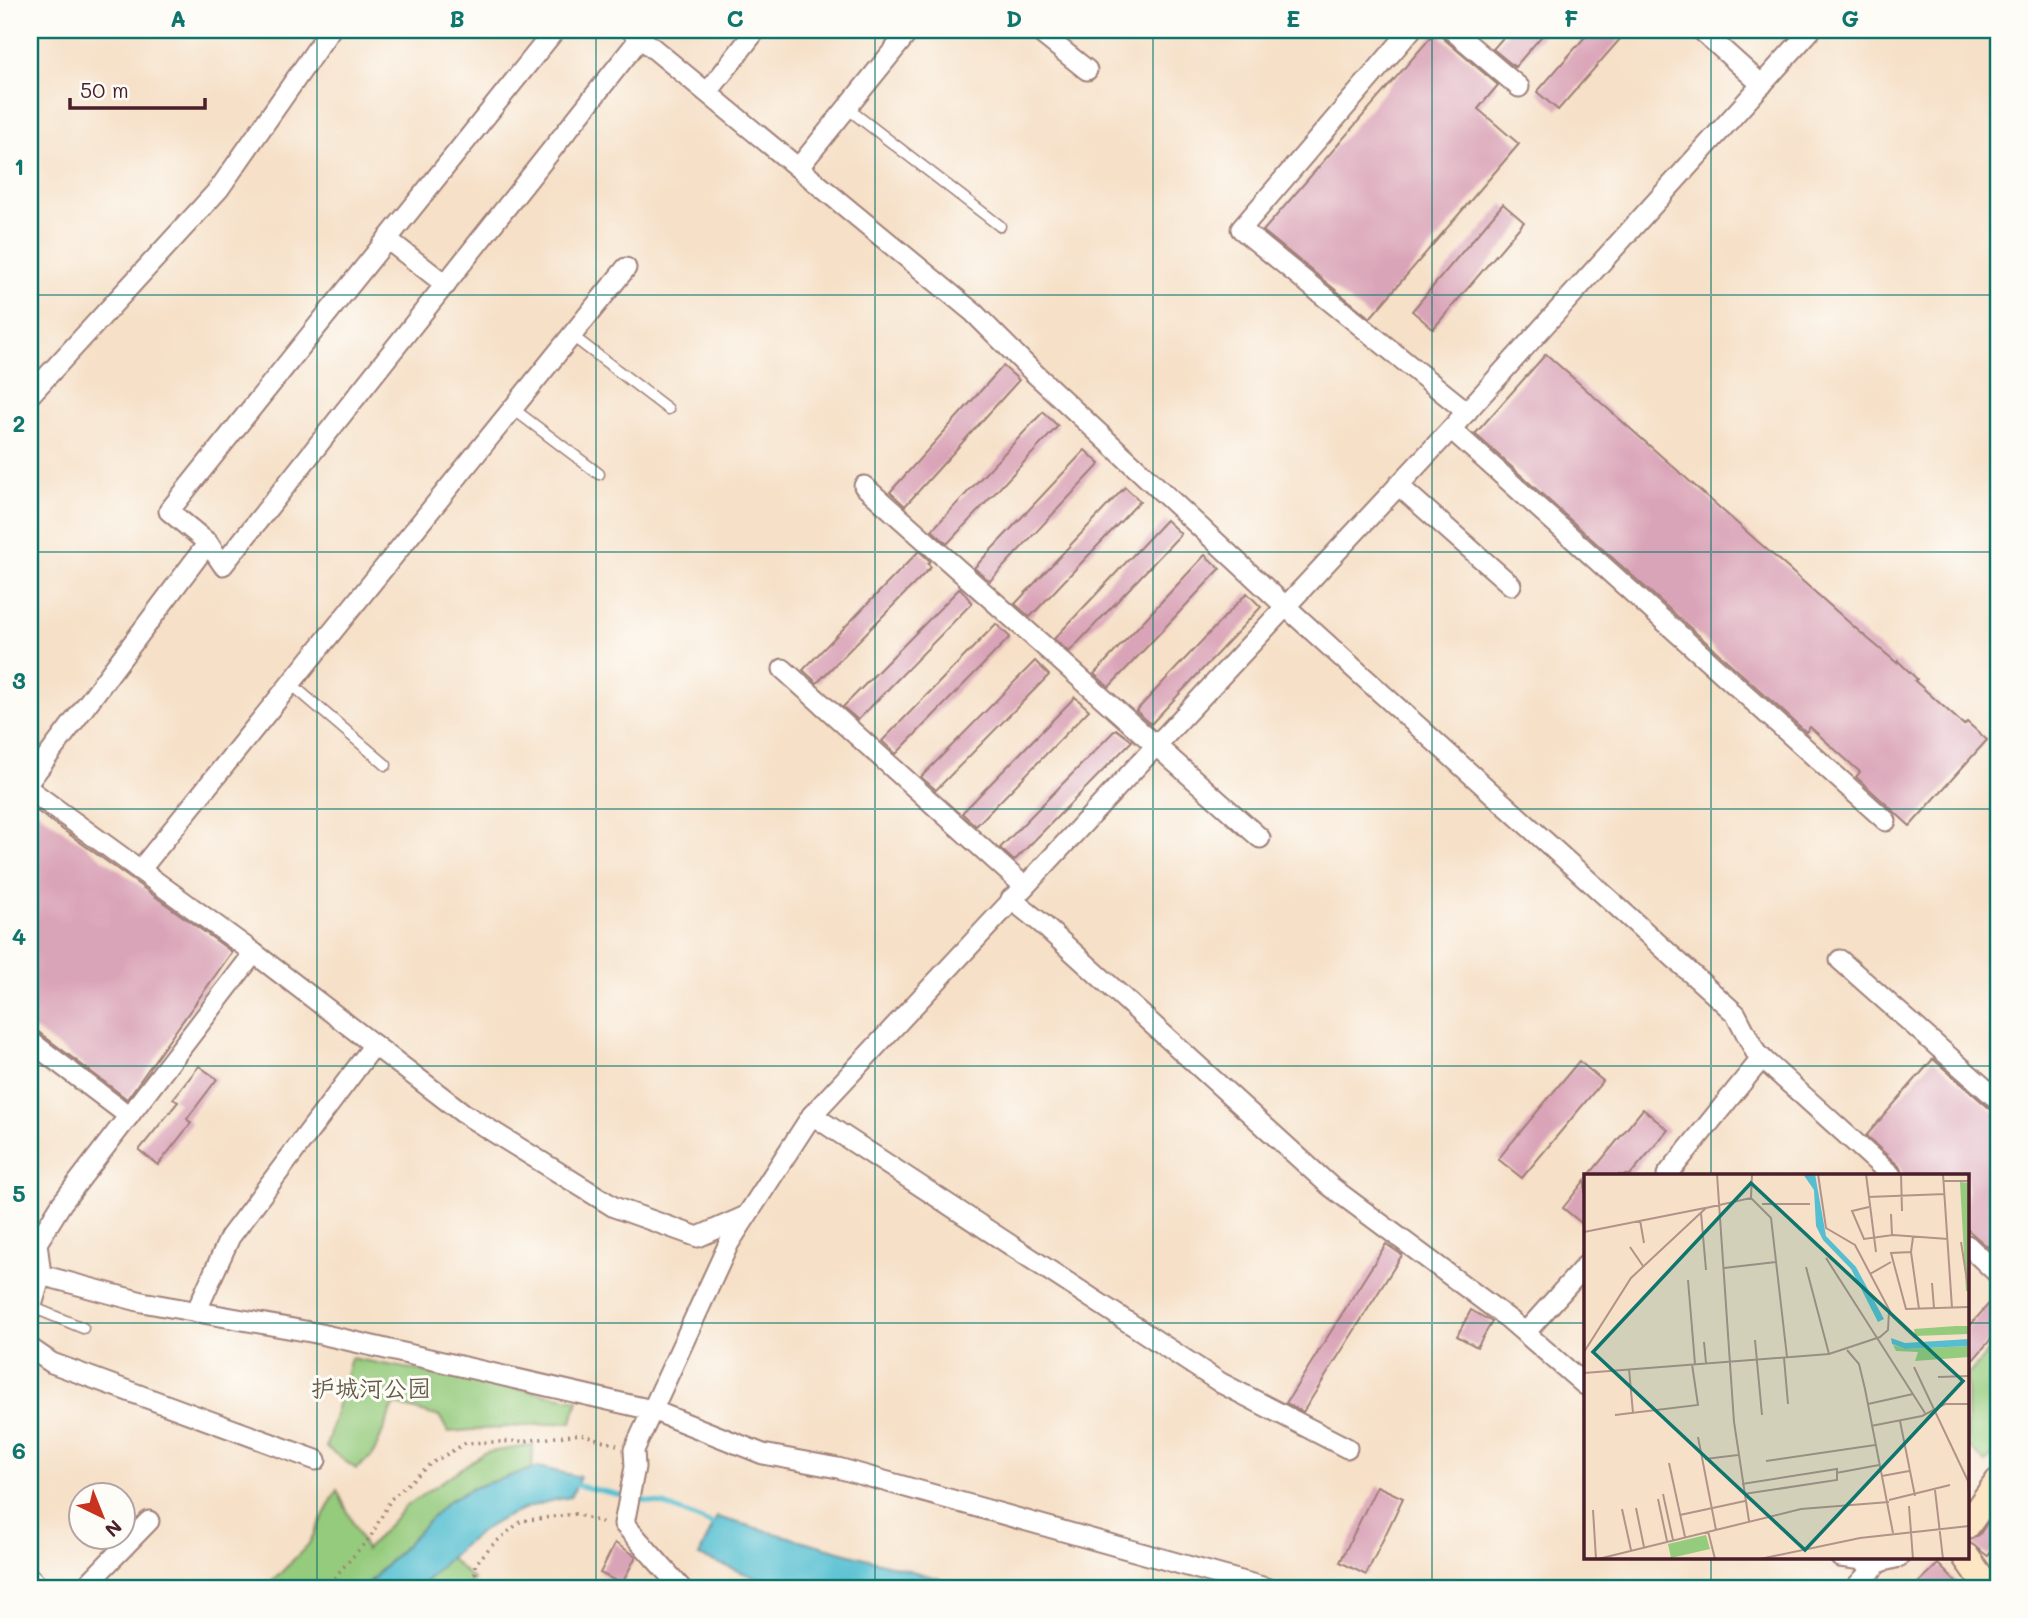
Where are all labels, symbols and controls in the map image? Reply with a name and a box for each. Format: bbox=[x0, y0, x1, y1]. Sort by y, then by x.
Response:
text: A bbox=[170, 3, 186, 33]
text: B bbox=[449, 3, 465, 33]
text: C bbox=[726, 3, 744, 33]
text: D bbox=[1006, 3, 1022, 33]
text: E bbox=[1286, 3, 1300, 33]
text: F bbox=[1564, 3, 1578, 33]
text: G bbox=[1841, 3, 1859, 33]
scale bar bbox=[70, 66, 205, 110]
text: 50 m bbox=[80, 76, 129, 103]
text: 1 bbox=[14, 151, 24, 181]
text: 2 bbox=[13, 408, 25, 438]
text: 3 bbox=[12, 665, 26, 695]
text: 4 bbox=[12, 921, 26, 951]
inset map bbox=[1584, 1174, 1968, 1558]
text: 5 bbox=[12, 1178, 26, 1208]
park label: 护城河公园 bbox=[311, 1372, 431, 1403]
text: 6 bbox=[12, 1435, 26, 1465]
north arrow bbox=[66, 1482, 136, 1552]
text: N bbox=[100, 1515, 128, 1543]

